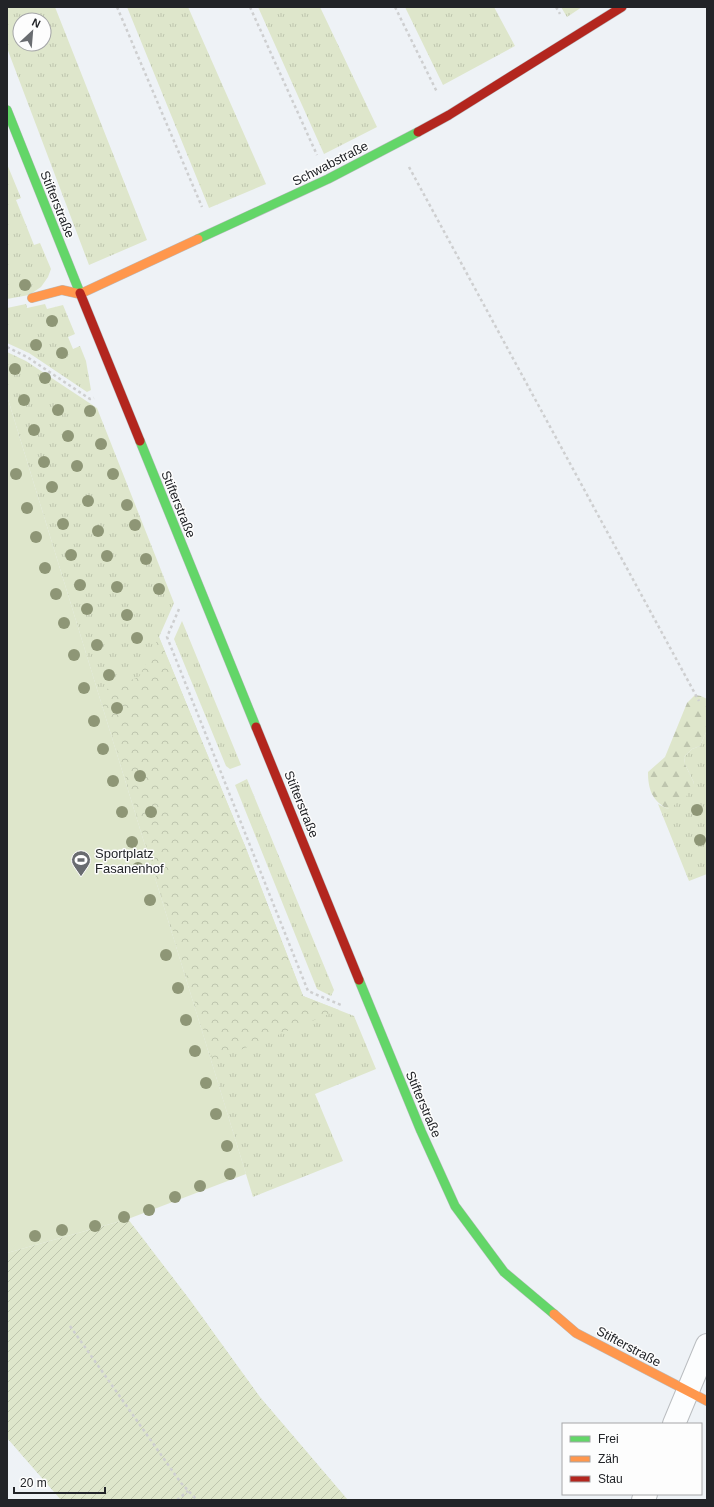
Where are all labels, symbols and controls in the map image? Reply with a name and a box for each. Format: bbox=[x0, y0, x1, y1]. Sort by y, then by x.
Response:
north arrow bbox=[12, 12, 52, 52]
text: N bbox=[30, 16, 43, 30]
street label: Schwabstraße bbox=[290, 138, 371, 189]
street label: Stifterstraße bbox=[37, 169, 78, 240]
street label: Stifterstraße bbox=[158, 469, 199, 540]
street label: Stifterstraße bbox=[281, 769, 322, 840]
place label: Sportplatz Fasanenhof bbox=[95, 846, 164, 876]
sports icon: Sportplatz Fasanenhof bbox=[70, 849, 92, 877]
street label: Stifterstraße bbox=[403, 1069, 444, 1140]
street label: Stifterstraße bbox=[594, 1323, 664, 1370]
legend bbox=[562, 1423, 702, 1495]
text: Frei bbox=[598, 1432, 619, 1446]
text: Zäh bbox=[598, 1452, 619, 1466]
scale bar bbox=[14, 1469, 105, 1495]
text: Stau bbox=[598, 1472, 623, 1486]
text: 20 m bbox=[20, 1476, 47, 1490]

